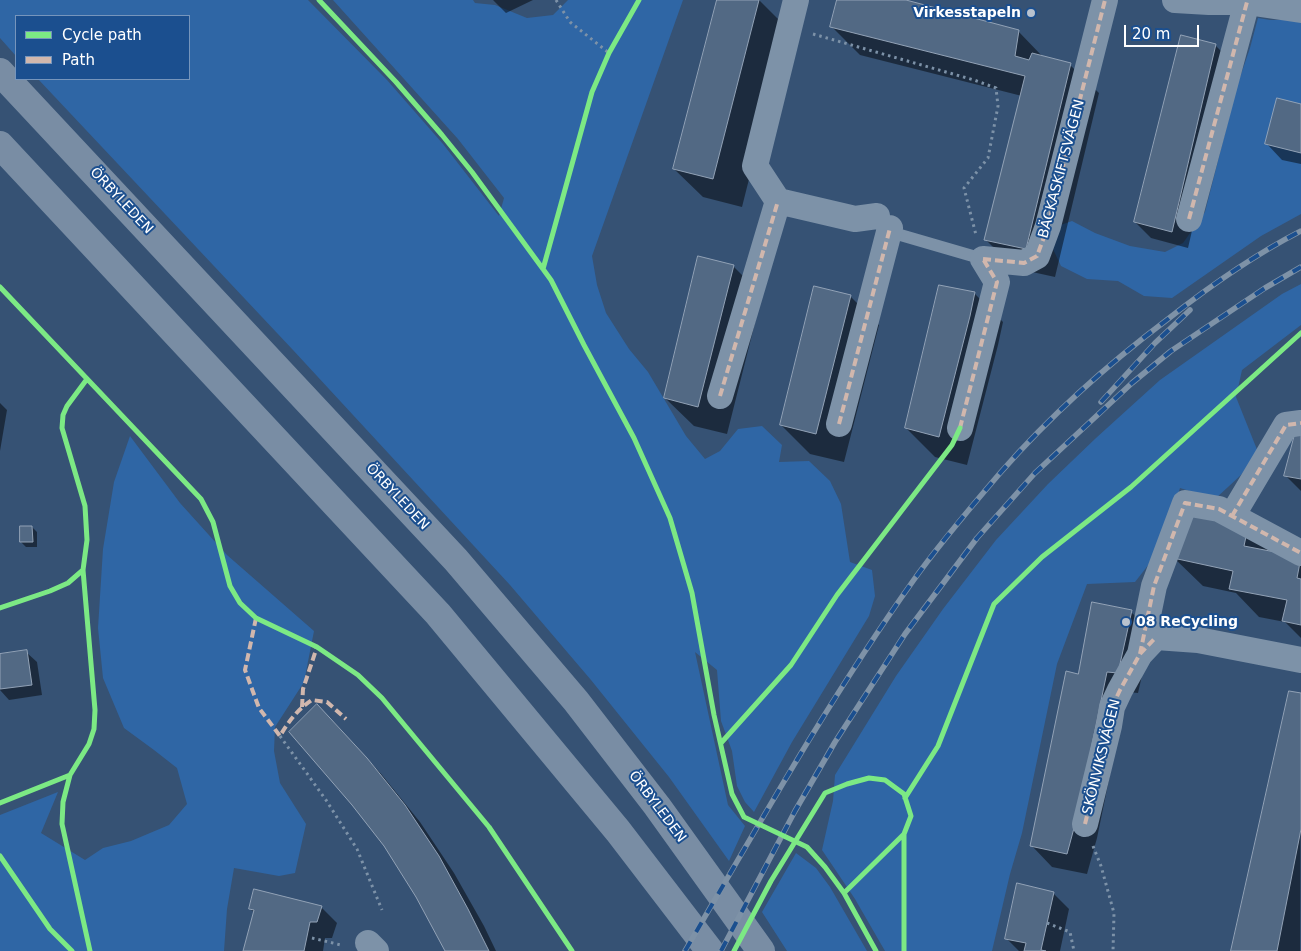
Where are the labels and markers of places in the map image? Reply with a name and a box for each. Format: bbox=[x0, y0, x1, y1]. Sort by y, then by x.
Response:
place label: Virkesstapeln bbox=[913, 5, 1021, 21]
marker: Virkesstapeln bbox=[1025, 7, 1037, 19]
place label: 08 ReCycling bbox=[1136, 614, 1238, 630]
marker: 08 ReCycling bbox=[1120, 616, 1132, 628]

